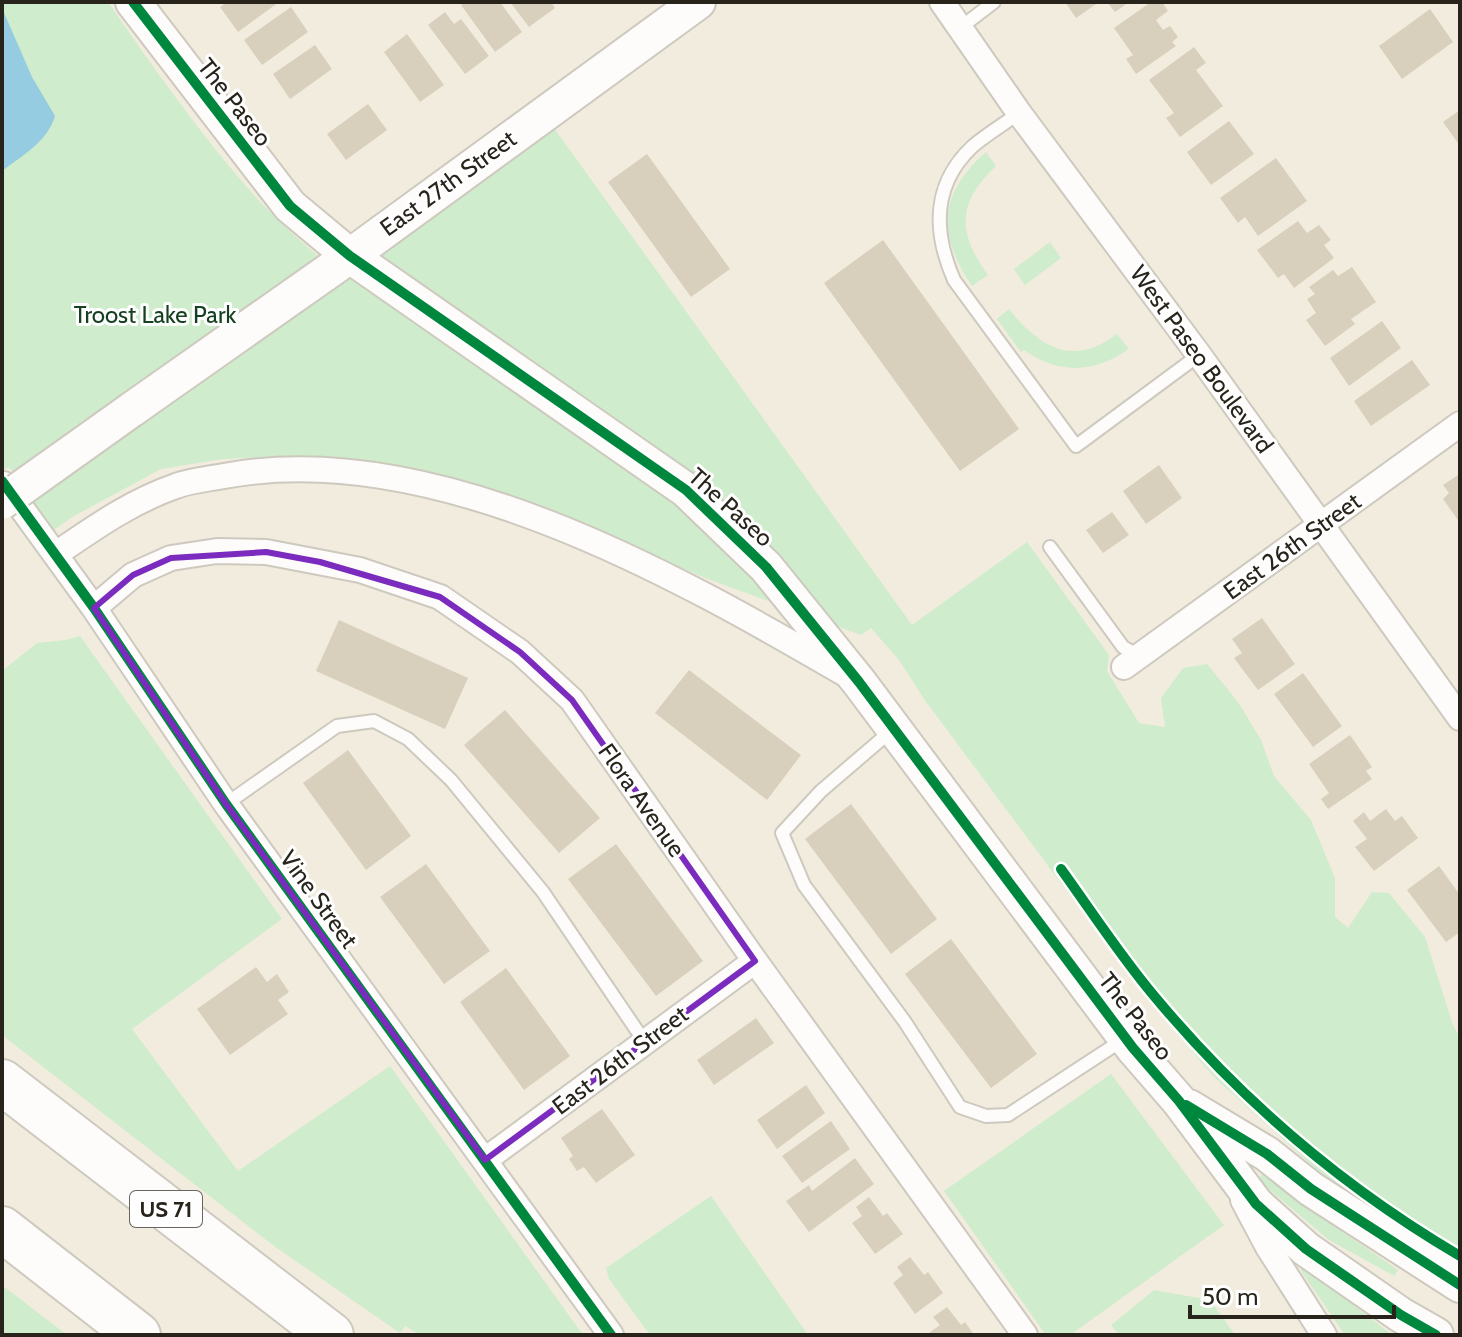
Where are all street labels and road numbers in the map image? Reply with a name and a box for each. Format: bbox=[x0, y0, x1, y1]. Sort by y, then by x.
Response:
street label: The Paseo bbox=[192, 52, 278, 152]
street label: East 27th Street bbox=[374, 124, 522, 242]
street label: West Paseo Boulevard bbox=[1124, 260, 1280, 458]
street label: The Paseo bbox=[683, 462, 779, 552]
street label: East 26th Street bbox=[1218, 486, 1366, 606]
street label: Flora Avenue bbox=[592, 738, 692, 862]
street label: Vine Street bbox=[274, 845, 364, 953]
street label: The Paseo bbox=[1093, 966, 1179, 1066]
street label: East 26th Street bbox=[546, 999, 694, 1121]
road number: US 71 bbox=[130, 1191, 202, 1227]

